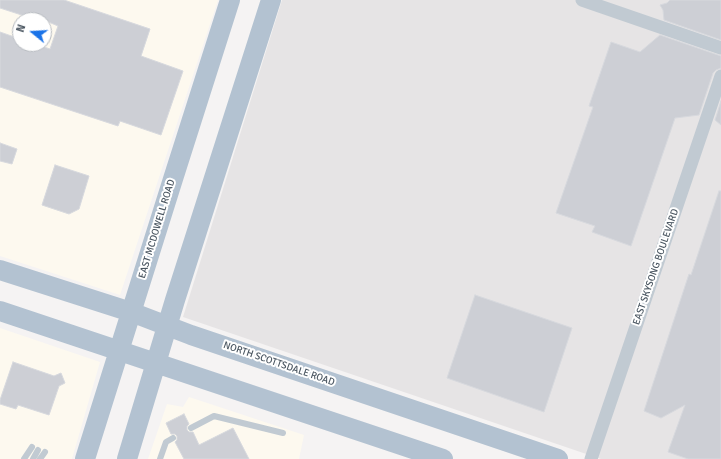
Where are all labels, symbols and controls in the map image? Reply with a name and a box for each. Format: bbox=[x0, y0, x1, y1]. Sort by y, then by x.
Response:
north arrow bbox=[12, 12, 52, 52]
text: N bbox=[14, 23, 28, 34]
street label: EAST MCDOWELL ROAD bbox=[136, 178, 178, 280]
street label: EAST SKYSONG BOULEVARD bbox=[630, 207, 682, 327]
street label: NORTH SCOTTSDALE ROAD bbox=[222, 339, 336, 389]

